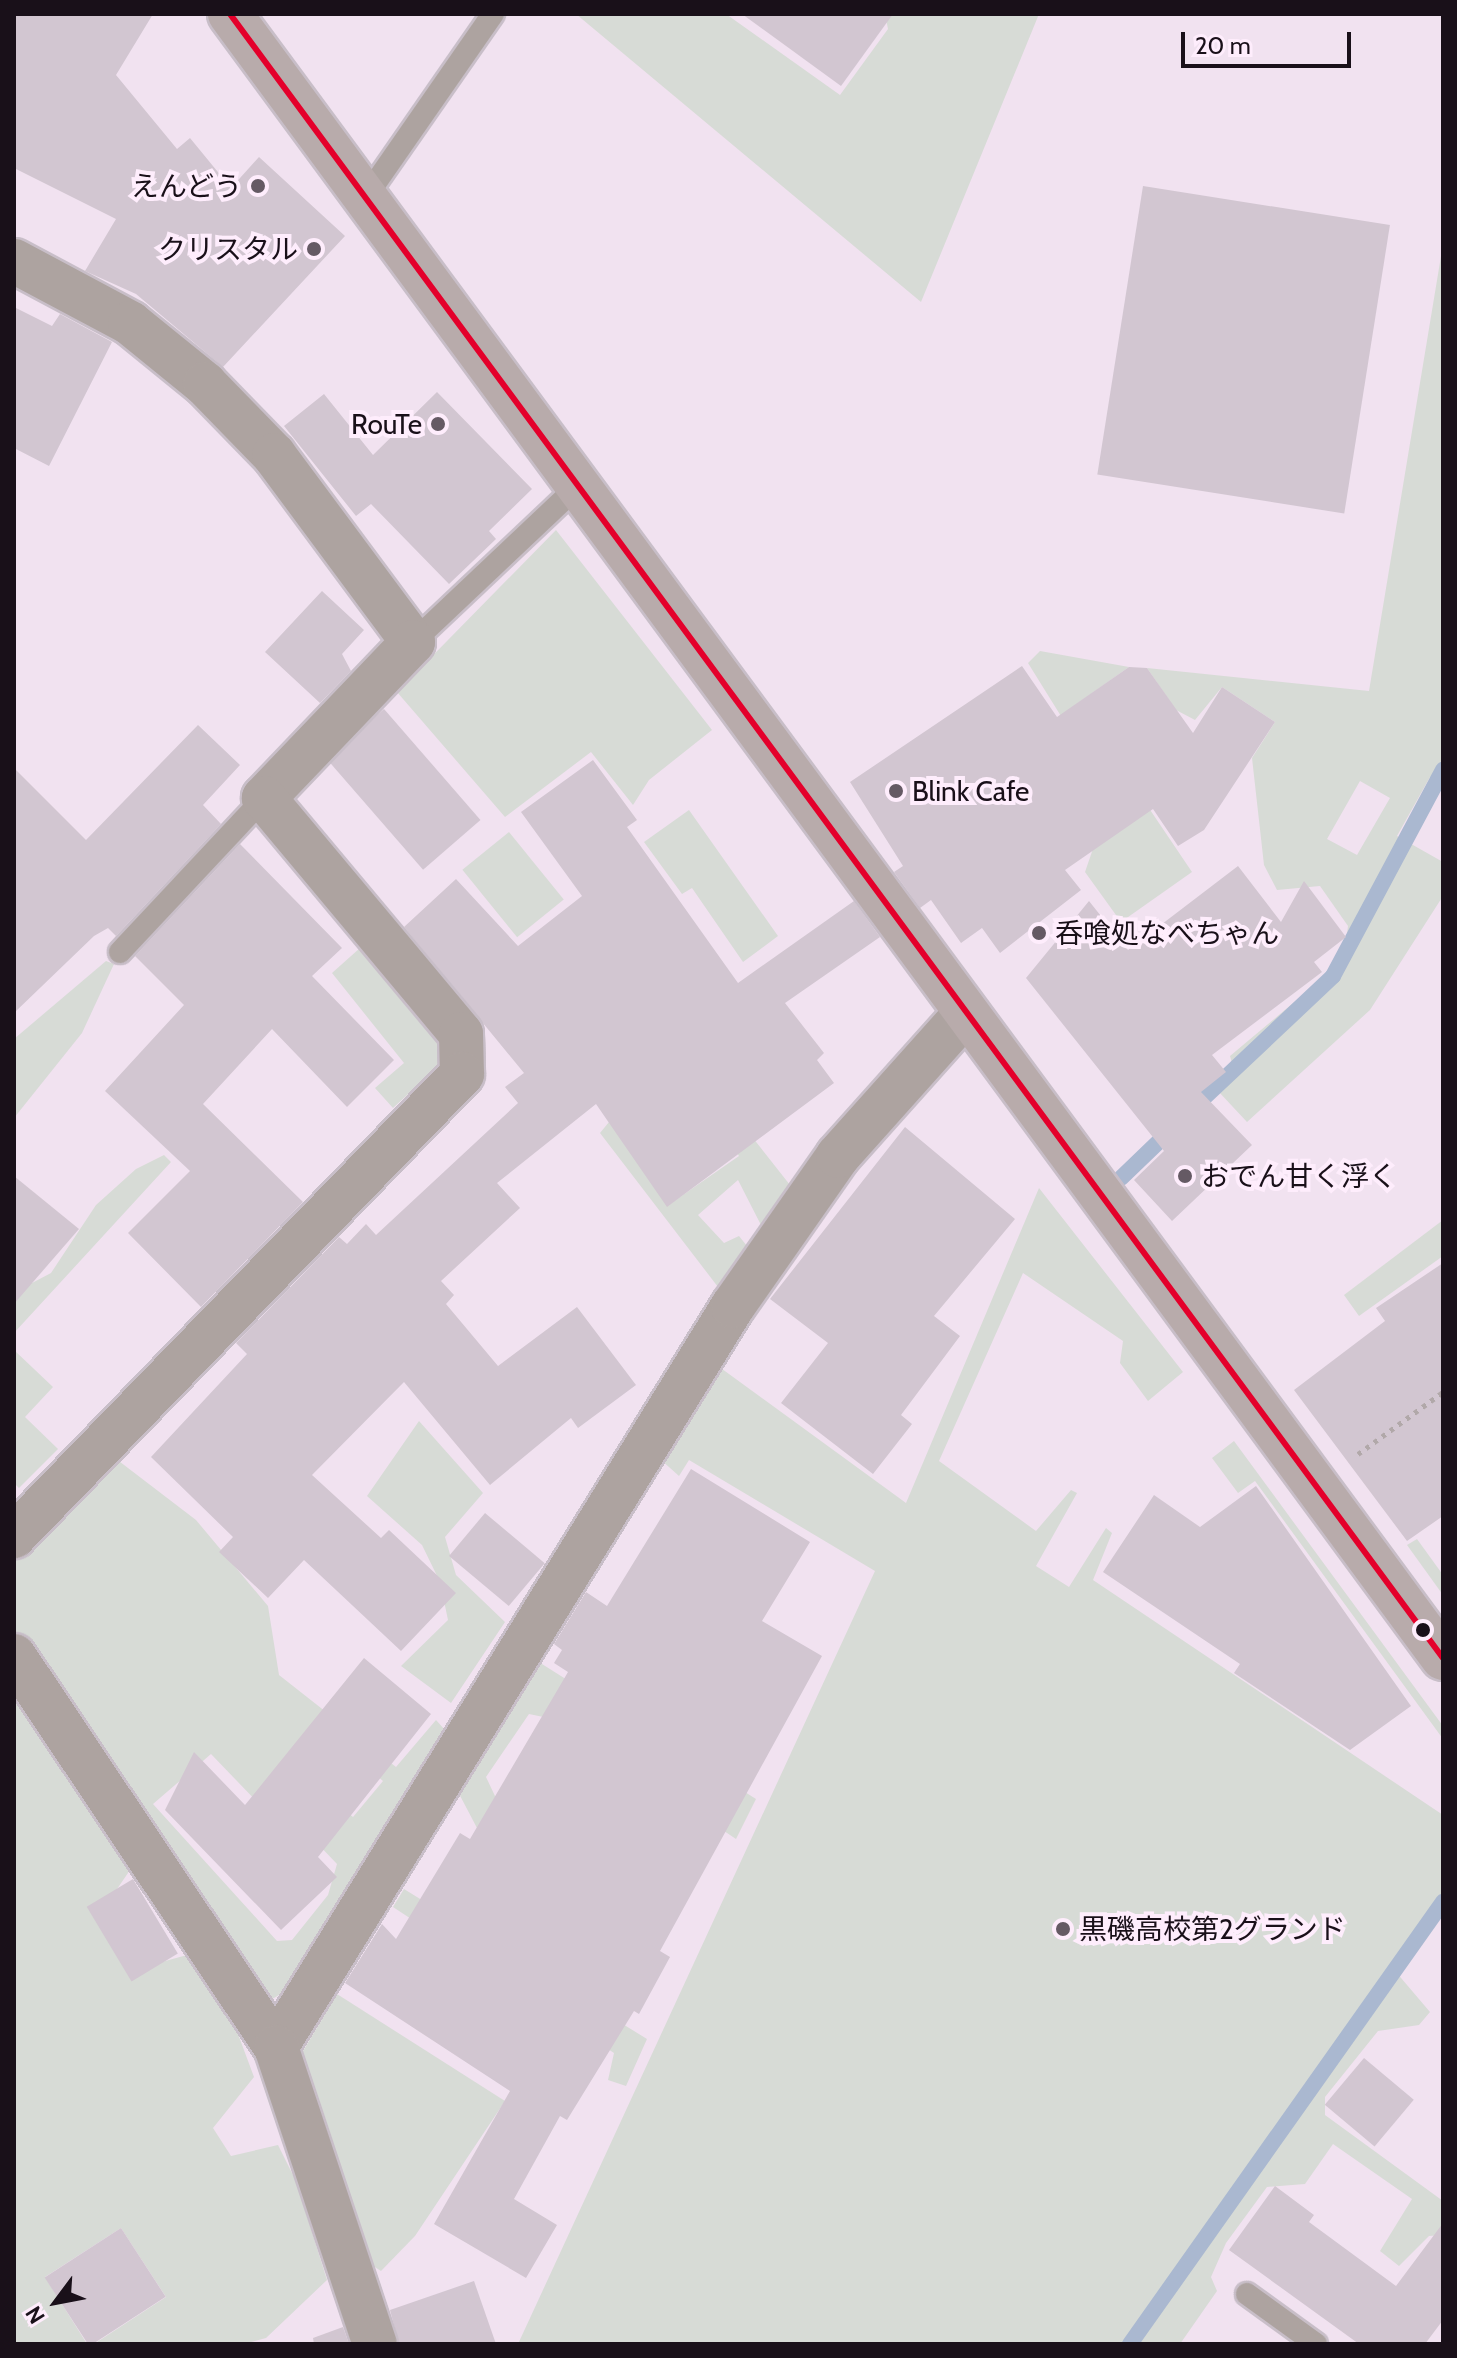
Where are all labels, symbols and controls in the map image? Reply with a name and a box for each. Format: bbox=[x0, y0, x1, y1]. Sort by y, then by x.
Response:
scale bar bbox=[1185, 16, 1355, 66]
text: 20 m bbox=[1195, 31, 1251, 60]
place label: えんどう bbox=[130, 169, 242, 203]
marker: えんどう bbox=[249, 177, 267, 195]
place label: クリスタル bbox=[158, 232, 298, 266]
marker: クリスタル bbox=[305, 240, 323, 258]
place label: RouTe bbox=[351, 407, 422, 441]
marker: RouTe bbox=[429, 415, 447, 433]
place label: Blink Cafe bbox=[912, 774, 1029, 808]
marker: Blink Cafe bbox=[887, 782, 905, 800]
place label: 呑喰処なべちゃん bbox=[1055, 916, 1279, 950]
marker: 呑喰処なべちゃん bbox=[1030, 924, 1048, 942]
place label: おでん甘く浮く bbox=[1201, 1159, 1397, 1193]
marker: おでん甘く浮く bbox=[1176, 1167, 1194, 1185]
unlabelled marker bbox=[1415, 1622, 1431, 1638]
place label: 黒磯高校第2グランド bbox=[1079, 1912, 1346, 1946]
marker: 黒磯高校第2グランド bbox=[1054, 1920, 1072, 1938]
north arrow bbox=[16, 2262, 96, 2342]
text: N bbox=[20, 2301, 51, 2329]

